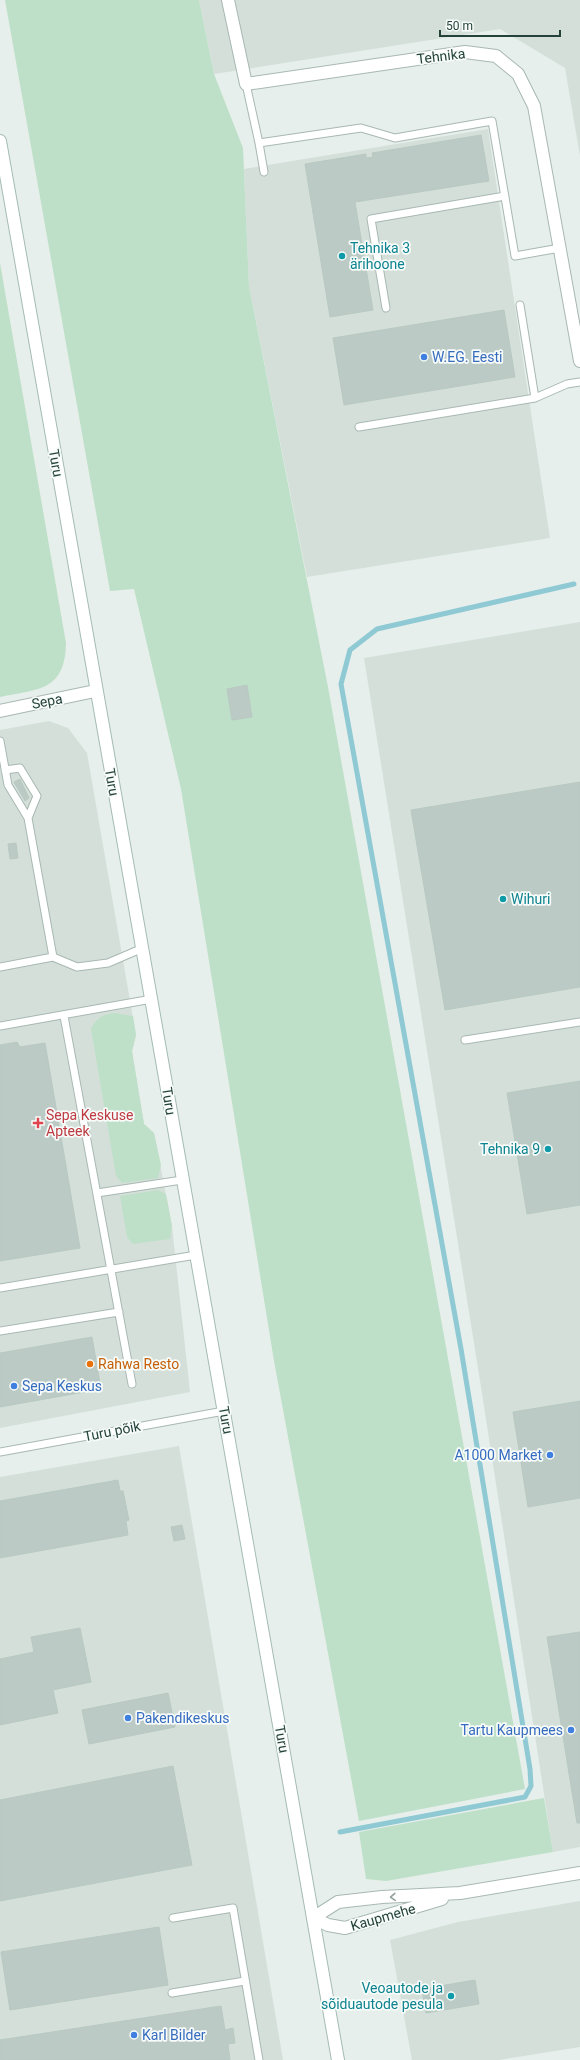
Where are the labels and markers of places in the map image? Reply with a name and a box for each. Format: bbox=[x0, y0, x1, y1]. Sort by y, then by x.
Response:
place label: Tehnika 3 ärihoone bbox=[350, 240, 410, 272]
marker: Tehnika 3 ärihoone bbox=[337, 251, 347, 261]
place label: W.EG. Eesti bbox=[432, 349, 502, 365]
marker: W.EG. Eesti bbox=[419, 352, 429, 362]
place label: Wihuri bbox=[511, 891, 550, 907]
marker: Wihuri bbox=[498, 894, 508, 904]
place label: Sepa Keskuse Apteek bbox=[46, 1107, 133, 1139]
marker: Sepa Keskuse Apteek bbox=[33, 1118, 43, 1128]
place label: Tehnika 9 bbox=[480, 1141, 540, 1157]
marker: Tehnika 9 bbox=[543, 1144, 553, 1154]
place label: Rahwa Resto bbox=[98, 1356, 179, 1372]
marker: Rahwa Resto bbox=[85, 1359, 95, 1369]
place label: Sepa Keskus bbox=[22, 1378, 102, 1394]
marker: Sepa Keskus bbox=[9, 1381, 19, 1391]
place label: A1000 Market bbox=[454, 1447, 542, 1463]
marker: A1000 Market bbox=[545, 1450, 555, 1460]
place label: Pakendikeskus bbox=[136, 1710, 229, 1726]
marker: Pakendikeskus bbox=[123, 1713, 133, 1723]
place label: Tartu Kaupmees bbox=[461, 1722, 563, 1738]
marker: Tartu Kaupmees bbox=[566, 1725, 576, 1735]
place label: Veoautode ja sõiduautode pesula bbox=[321, 1980, 443, 2012]
marker: Veoautode ja sõiduautode pesula bbox=[446, 1991, 456, 2001]
place label: Karl Bilder bbox=[142, 2027, 206, 2043]
marker: Karl Bilder bbox=[129, 2030, 139, 2040]

